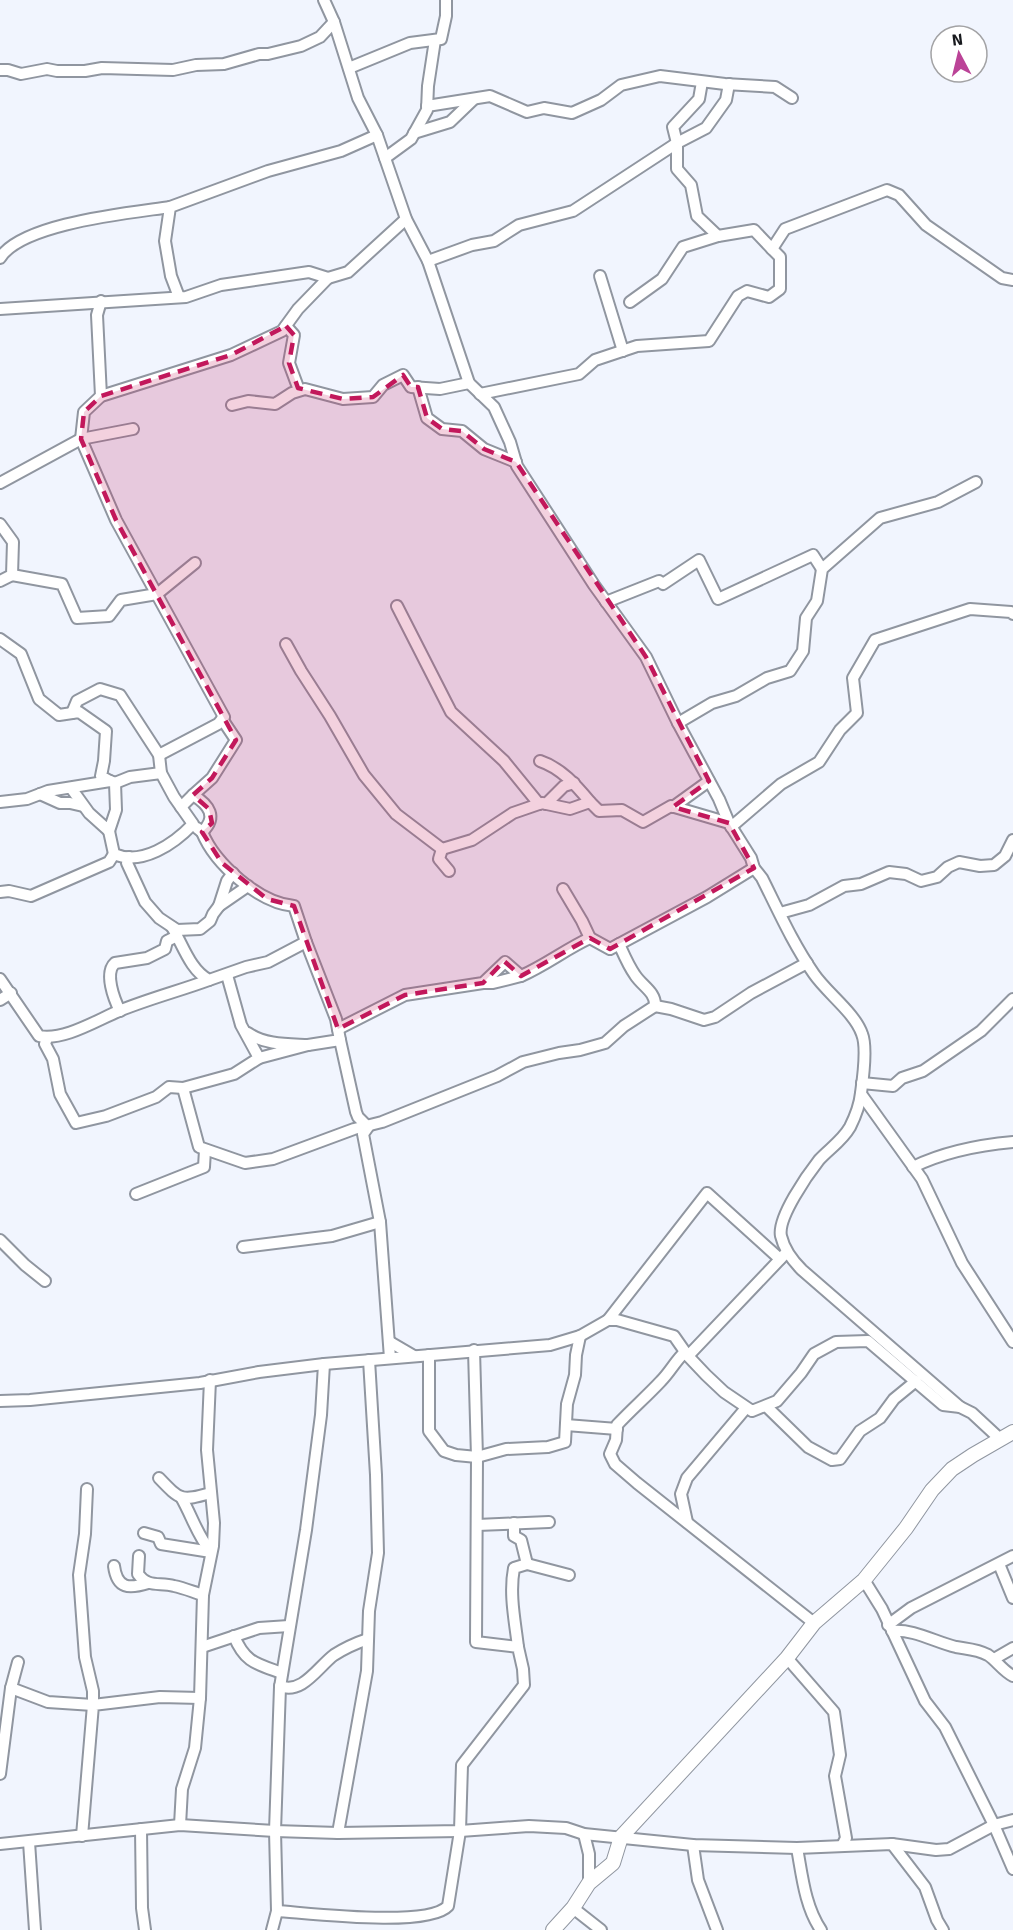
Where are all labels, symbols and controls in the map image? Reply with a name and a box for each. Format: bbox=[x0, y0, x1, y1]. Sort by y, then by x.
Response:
north arrow bbox=[929, 24, 989, 84]
text: N bbox=[951, 30, 964, 51]

